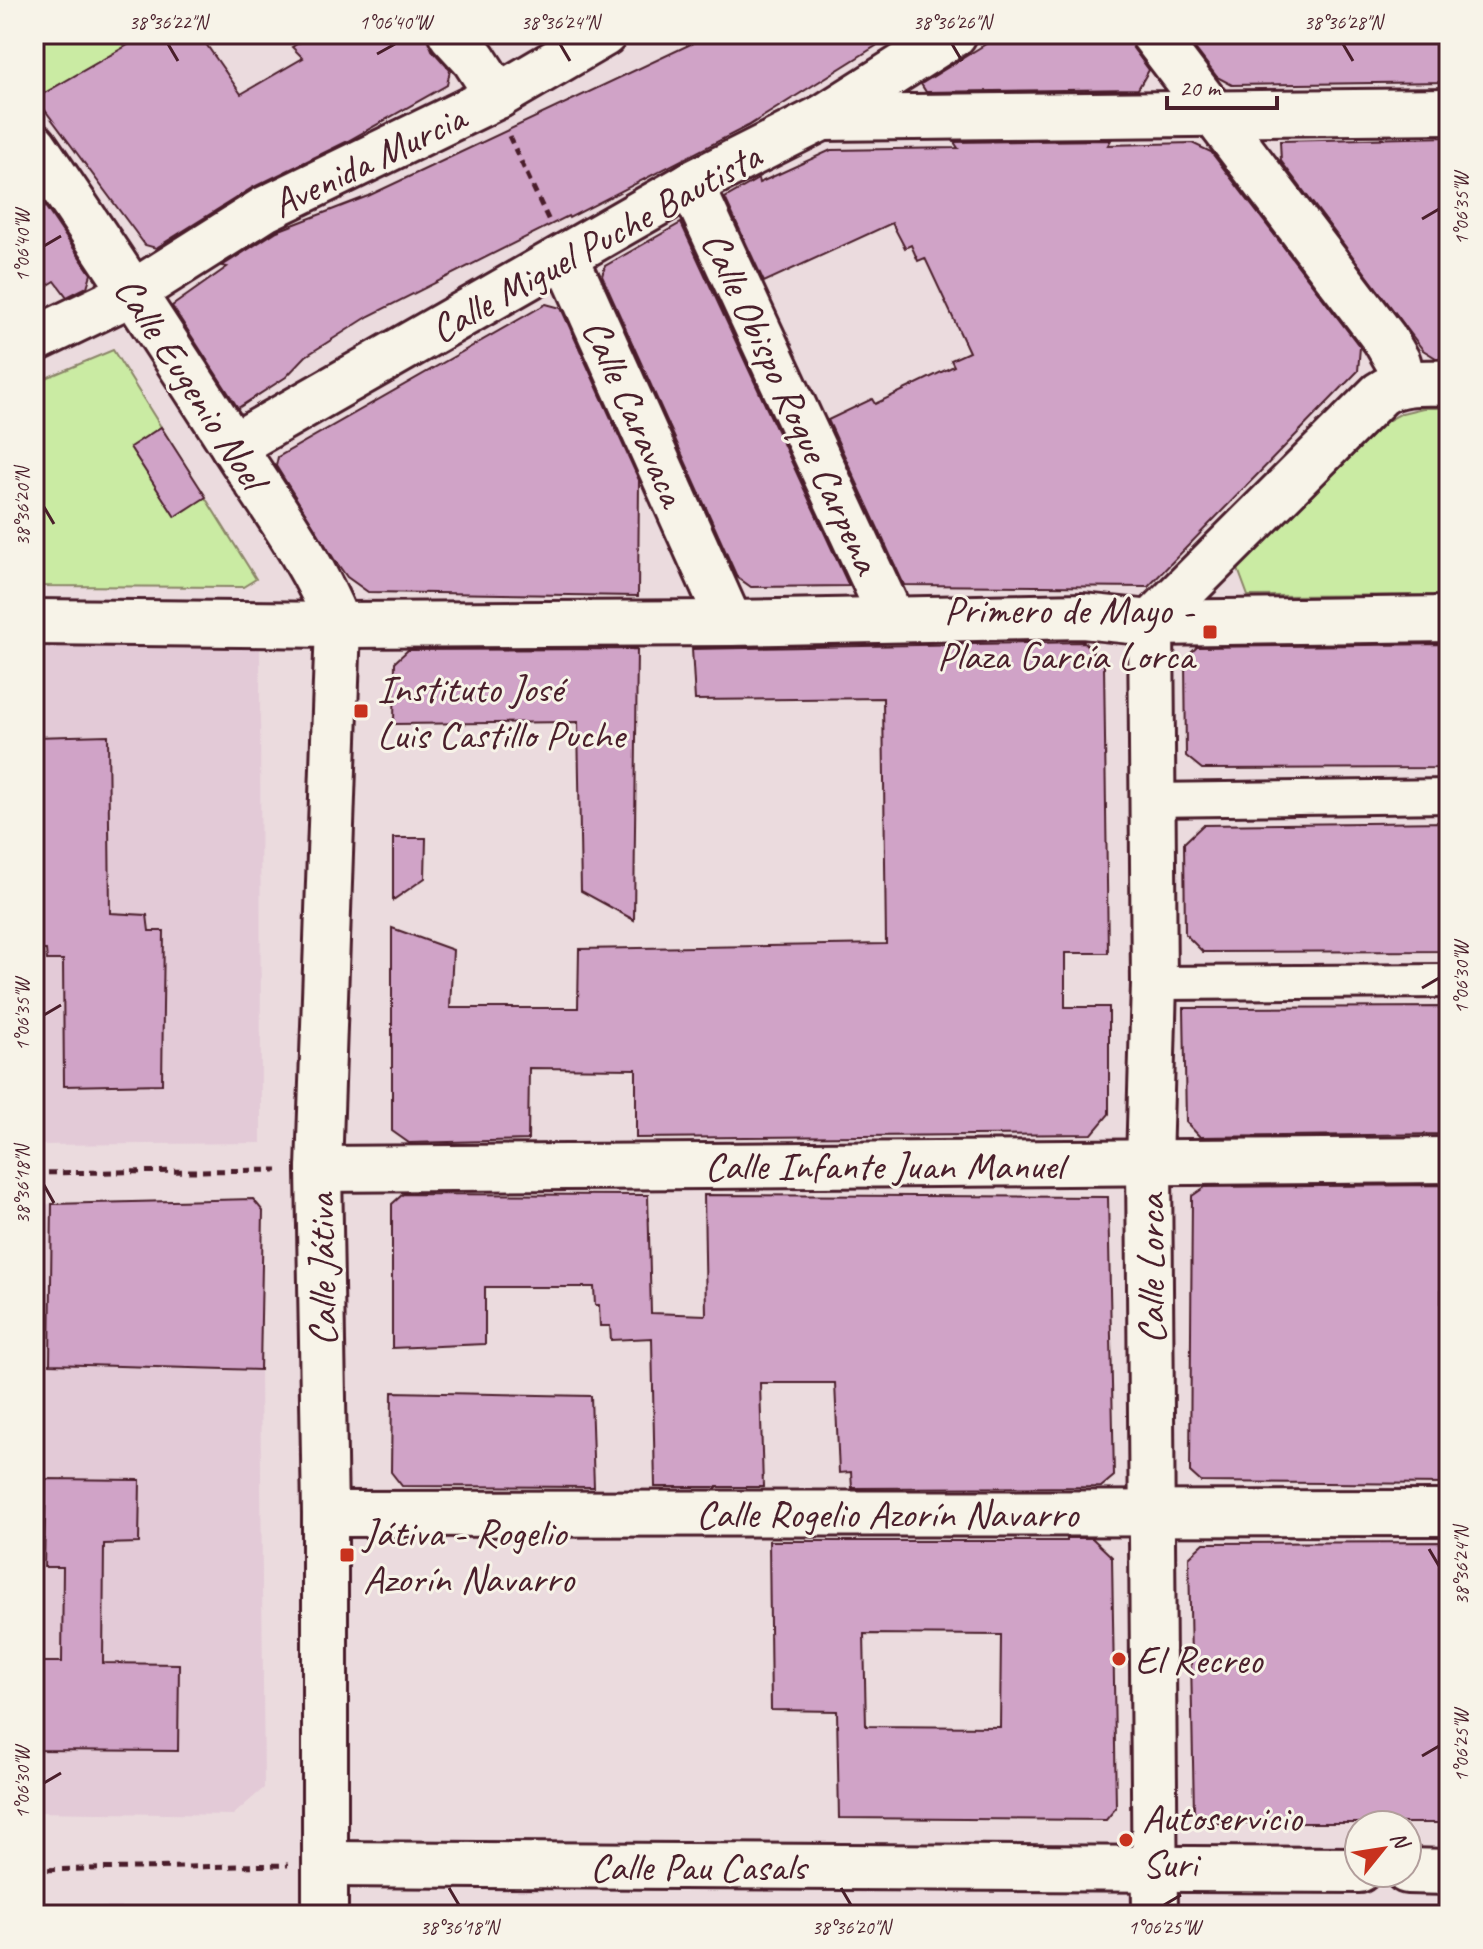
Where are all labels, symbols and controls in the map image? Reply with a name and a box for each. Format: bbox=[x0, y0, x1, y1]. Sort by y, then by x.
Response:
text: 38°36'22"N bbox=[129, 10, 210, 35]
text: 1°06'40"W bbox=[359, 10, 435, 35]
text: 38°36'24"N bbox=[521, 10, 602, 35]
text: 38°36'26"N bbox=[913, 10, 994, 35]
text: 38°36'28"N bbox=[1304, 10, 1385, 35]
scale bar bbox=[1167, 60, 1277, 110]
text: 20 m bbox=[1179, 73, 1222, 103]
street label: Avenida Murcia bbox=[264, 91, 477, 229]
street label: Calle Miguel Puche Bautista bbox=[422, 130, 772, 354]
text: 1°06'35"W bbox=[1449, 169, 1474, 245]
text: 1°06'40"W bbox=[10, 206, 35, 282]
street label: Calle Obispo Roque Carpena bbox=[690, 224, 893, 583]
street label: Calle Eugenio Noel bbox=[103, 267, 281, 504]
street label: Calle Caravaca bbox=[571, 311, 699, 517]
text: 38°36'20"N bbox=[10, 465, 35, 546]
place label: Primero de Mayo - Plaza García Lorca bbox=[937, 585, 1198, 681]
marker: Primero de Mayo - Plaza García Lorca bbox=[1201, 623, 1219, 641]
place label: Instituto José Luis Castillo Puche bbox=[377, 664, 627, 760]
marker: Instituto José Luis Castillo Puche bbox=[352, 702, 370, 720]
text: 1°06'30"W bbox=[1449, 938, 1474, 1014]
text: 1°06'35"W bbox=[10, 975, 35, 1051]
street label: Calle Infante Juan Manuel bbox=[705, 1141, 1069, 1191]
text: 38°36'18"N bbox=[10, 1143, 35, 1224]
street label: Calle Játiva bbox=[296, 1190, 348, 1347]
street label: Calle Lorca bbox=[1126, 1192, 1176, 1344]
street label: Calle Rogelio Azorín Navarro bbox=[696, 1489, 1080, 1539]
place label: Játiva - Rogelio Azorín Navarro bbox=[361, 1508, 576, 1604]
text: 38°36'24"N bbox=[1449, 1524, 1474, 1605]
marker: Játiva - Rogelio Azorín Navarro bbox=[338, 1546, 356, 1564]
place label: El Recreo bbox=[1135, 1635, 1264, 1685]
marker: El Recreo bbox=[1110, 1650, 1128, 1668]
text: 1°06'25"W bbox=[1449, 1706, 1474, 1782]
text: 1°06'30"W bbox=[10, 1743, 35, 1819]
place label: Autoservicio Suri bbox=[1142, 1793, 1304, 1889]
north arrow bbox=[1343, 1809, 1423, 1889]
text: N bbox=[1384, 1827, 1417, 1855]
marker: Autoservicio Suri bbox=[1117, 1831, 1135, 1849]
street label: Calle Pau Casals bbox=[590, 1842, 809, 1892]
text: 38°36'18"N bbox=[420, 1915, 501, 1940]
text: 38°36'20"N bbox=[812, 1915, 893, 1940]
text: 1°06'25"W bbox=[1128, 1915, 1204, 1940]

